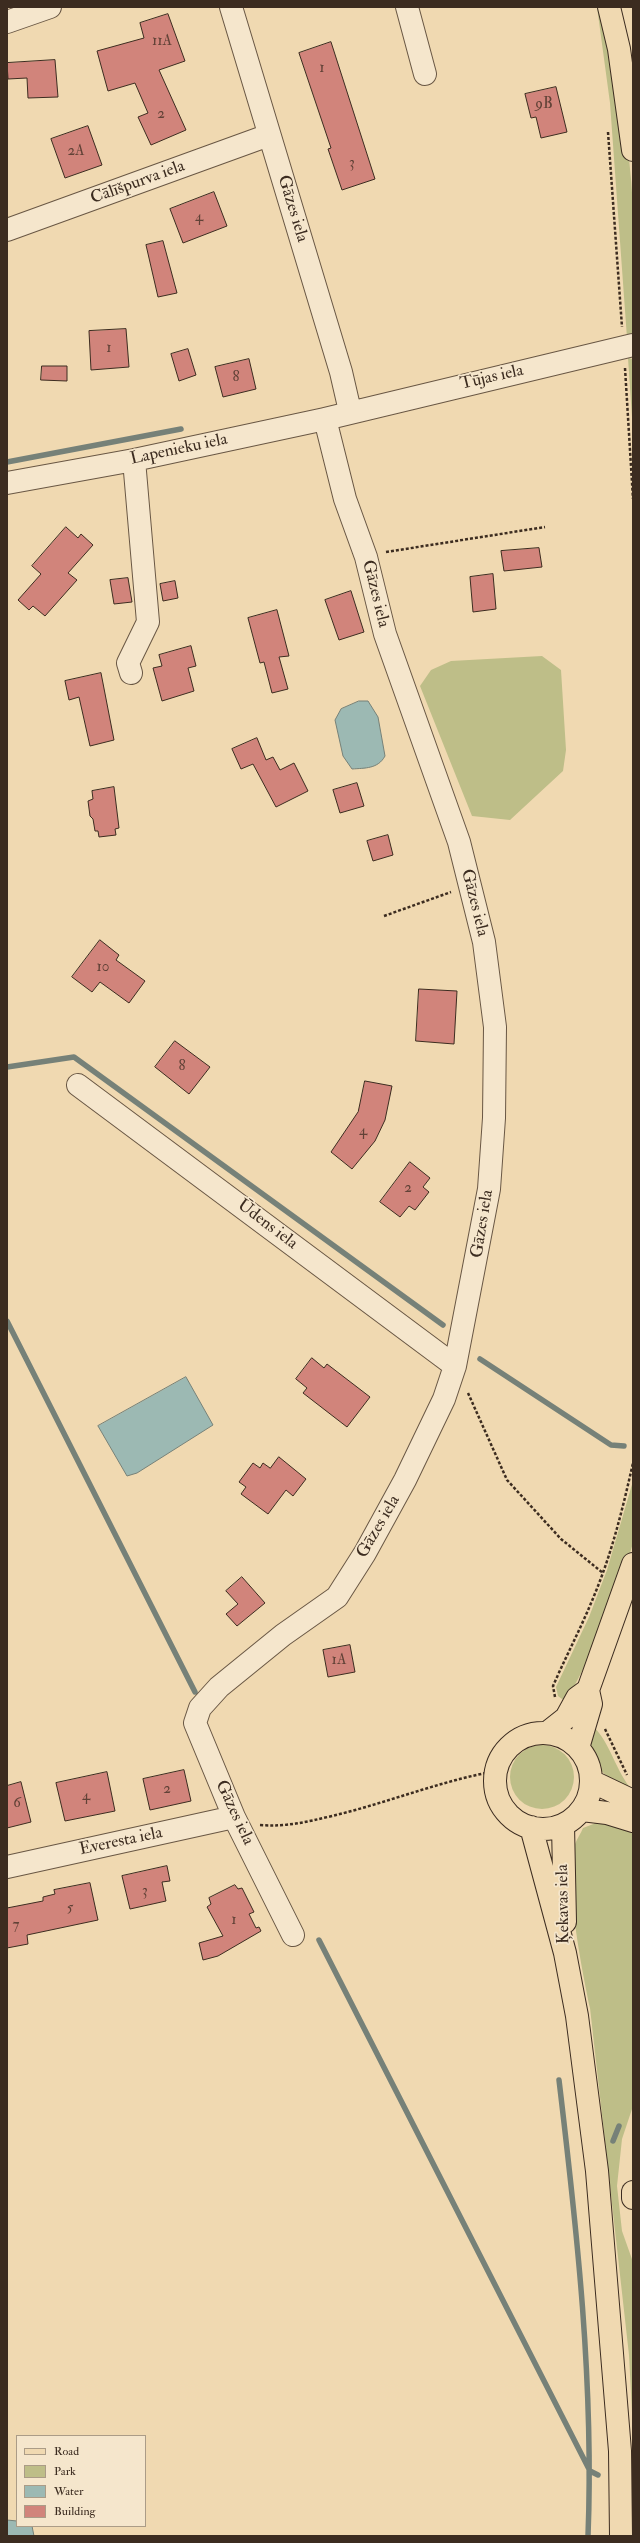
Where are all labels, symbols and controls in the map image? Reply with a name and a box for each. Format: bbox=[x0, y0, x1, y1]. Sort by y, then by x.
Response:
house number: 11A bbox=[152, 33, 172, 51]
house number: 1 bbox=[319, 60, 325, 78]
house number: 9B bbox=[535, 96, 553, 114]
house number: 2 bbox=[157, 106, 165, 124]
house number: 2A bbox=[67, 143, 85, 161]
house number: 3 bbox=[349, 155, 355, 173]
street label: Cālīšpurva iela bbox=[88, 157, 188, 209]
street label: Gāzes iela bbox=[272, 173, 312, 245]
house number: 4 bbox=[195, 209, 203, 227]
house number: 1 bbox=[106, 340, 112, 358]
street label: Tūjas iela bbox=[458, 361, 526, 395]
house number: 8 bbox=[232, 369, 240, 387]
street label: Lapenieku iela bbox=[129, 430, 229, 470]
street label: Gāzes iela bbox=[357, 558, 393, 630]
street label: Gāzes iela bbox=[456, 867, 492, 939]
house number: 10 bbox=[97, 959, 109, 977]
house number: 8 bbox=[178, 1058, 186, 1076]
house number: 4 bbox=[359, 1123, 367, 1141]
house number: 2 bbox=[404, 1180, 412, 1198]
street label: Gāzes iela bbox=[468, 1188, 498, 1260]
street label: Ūdens iela bbox=[233, 1196, 301, 1254]
street label: Gāzes iela bbox=[353, 1492, 405, 1562]
house number: 1A bbox=[332, 1652, 346, 1670]
street label: Gāzes iela bbox=[210, 1777, 258, 1849]
house number: 2 bbox=[163, 1781, 171, 1799]
house number: 4 bbox=[82, 1788, 90, 1806]
house number: 6 bbox=[13, 1795, 21, 1813]
street label: Everesta iela bbox=[78, 1823, 164, 1861]
street label: Ķekavas iela bbox=[553, 1864, 575, 1944]
house number: 3 bbox=[142, 1883, 148, 1901]
house number: 5 bbox=[67, 1900, 73, 1918]
house number: 1 bbox=[231, 1912, 237, 1930]
house number: 7 bbox=[13, 1917, 19, 1935]
legend bbox=[16, 2435, 146, 2527]
text: Road bbox=[54, 2444, 79, 2459]
text: Park bbox=[54, 2464, 76, 2479]
text: Water bbox=[54, 2484, 83, 2499]
text: Building bbox=[54, 2504, 95, 2519]

